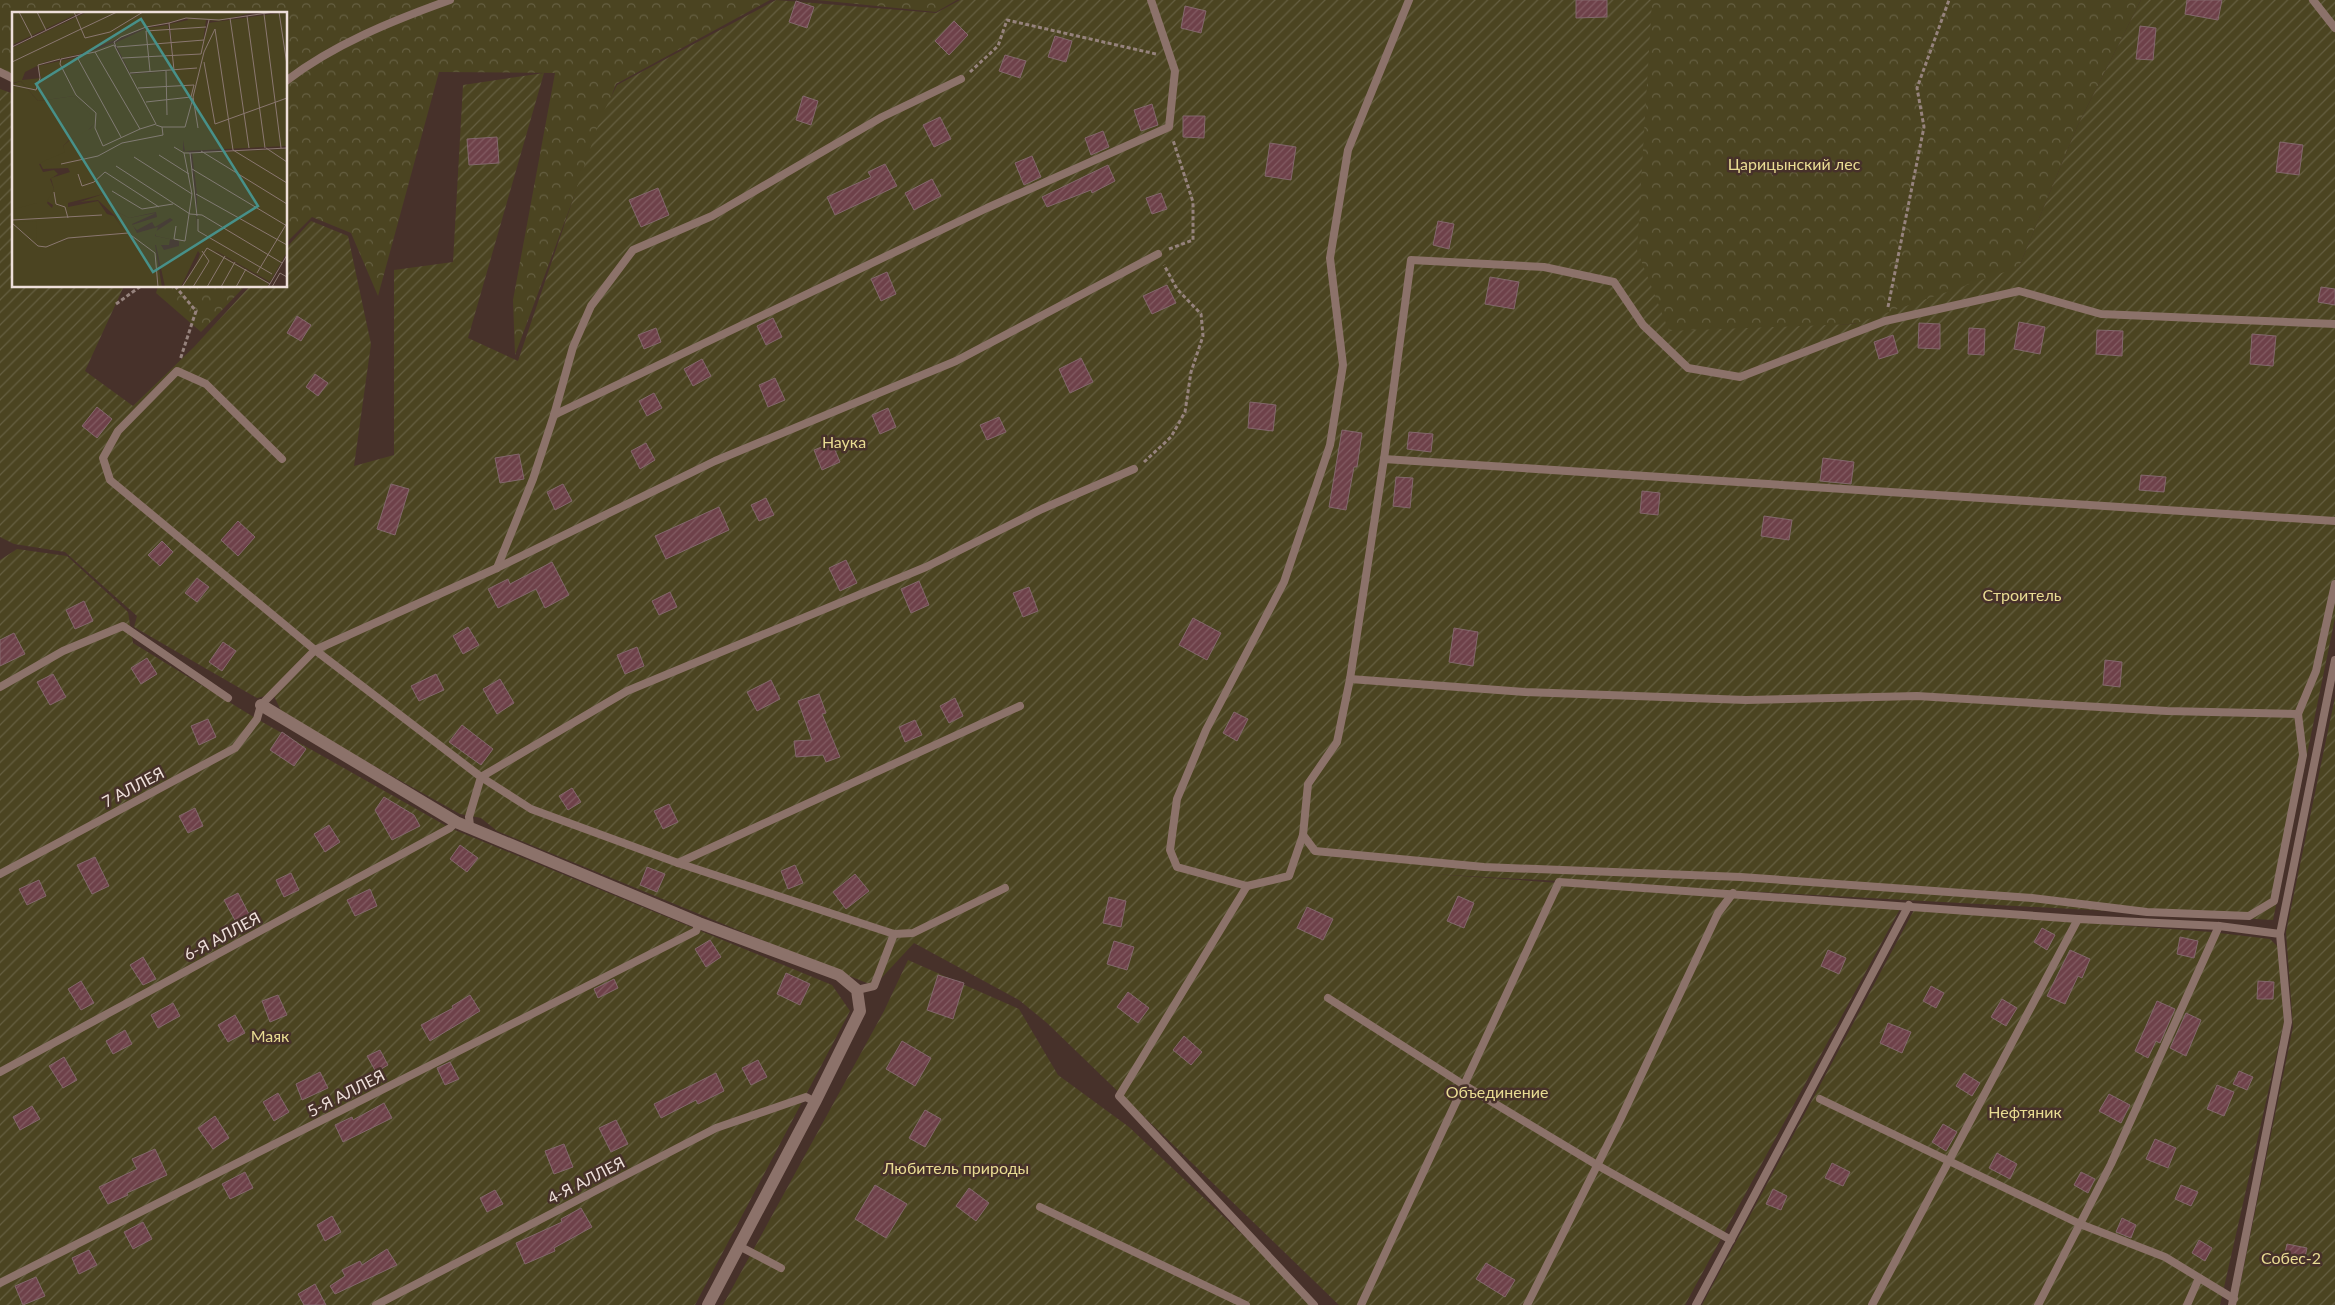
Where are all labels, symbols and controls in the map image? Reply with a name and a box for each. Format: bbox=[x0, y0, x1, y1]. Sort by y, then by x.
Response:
inset map bbox=[12, 12, 288, 288]
park label: Царицынский лес bbox=[1728, 154, 1861, 173]
park label: Наука bbox=[822, 432, 866, 451]
park label: Строитель bbox=[1983, 585, 2062, 604]
street label: 7 АЛЛЕЯ bbox=[99, 762, 167, 811]
street label: 6-Я АЛЛЕЯ bbox=[180, 907, 263, 964]
park label: Маяк bbox=[251, 1026, 290, 1045]
street label: 5-Я АЛЛЕЯ bbox=[304, 1065, 388, 1120]
park label: Объединение bbox=[1446, 1082, 1548, 1101]
park label: Нефтяник bbox=[1988, 1102, 2062, 1121]
street label: 4-Я АЛЛЕЯ bbox=[544, 1152, 628, 1207]
park label: Любитель природы bbox=[882, 1158, 1029, 1177]
park label: Собес-2 bbox=[2261, 1248, 2321, 1267]

